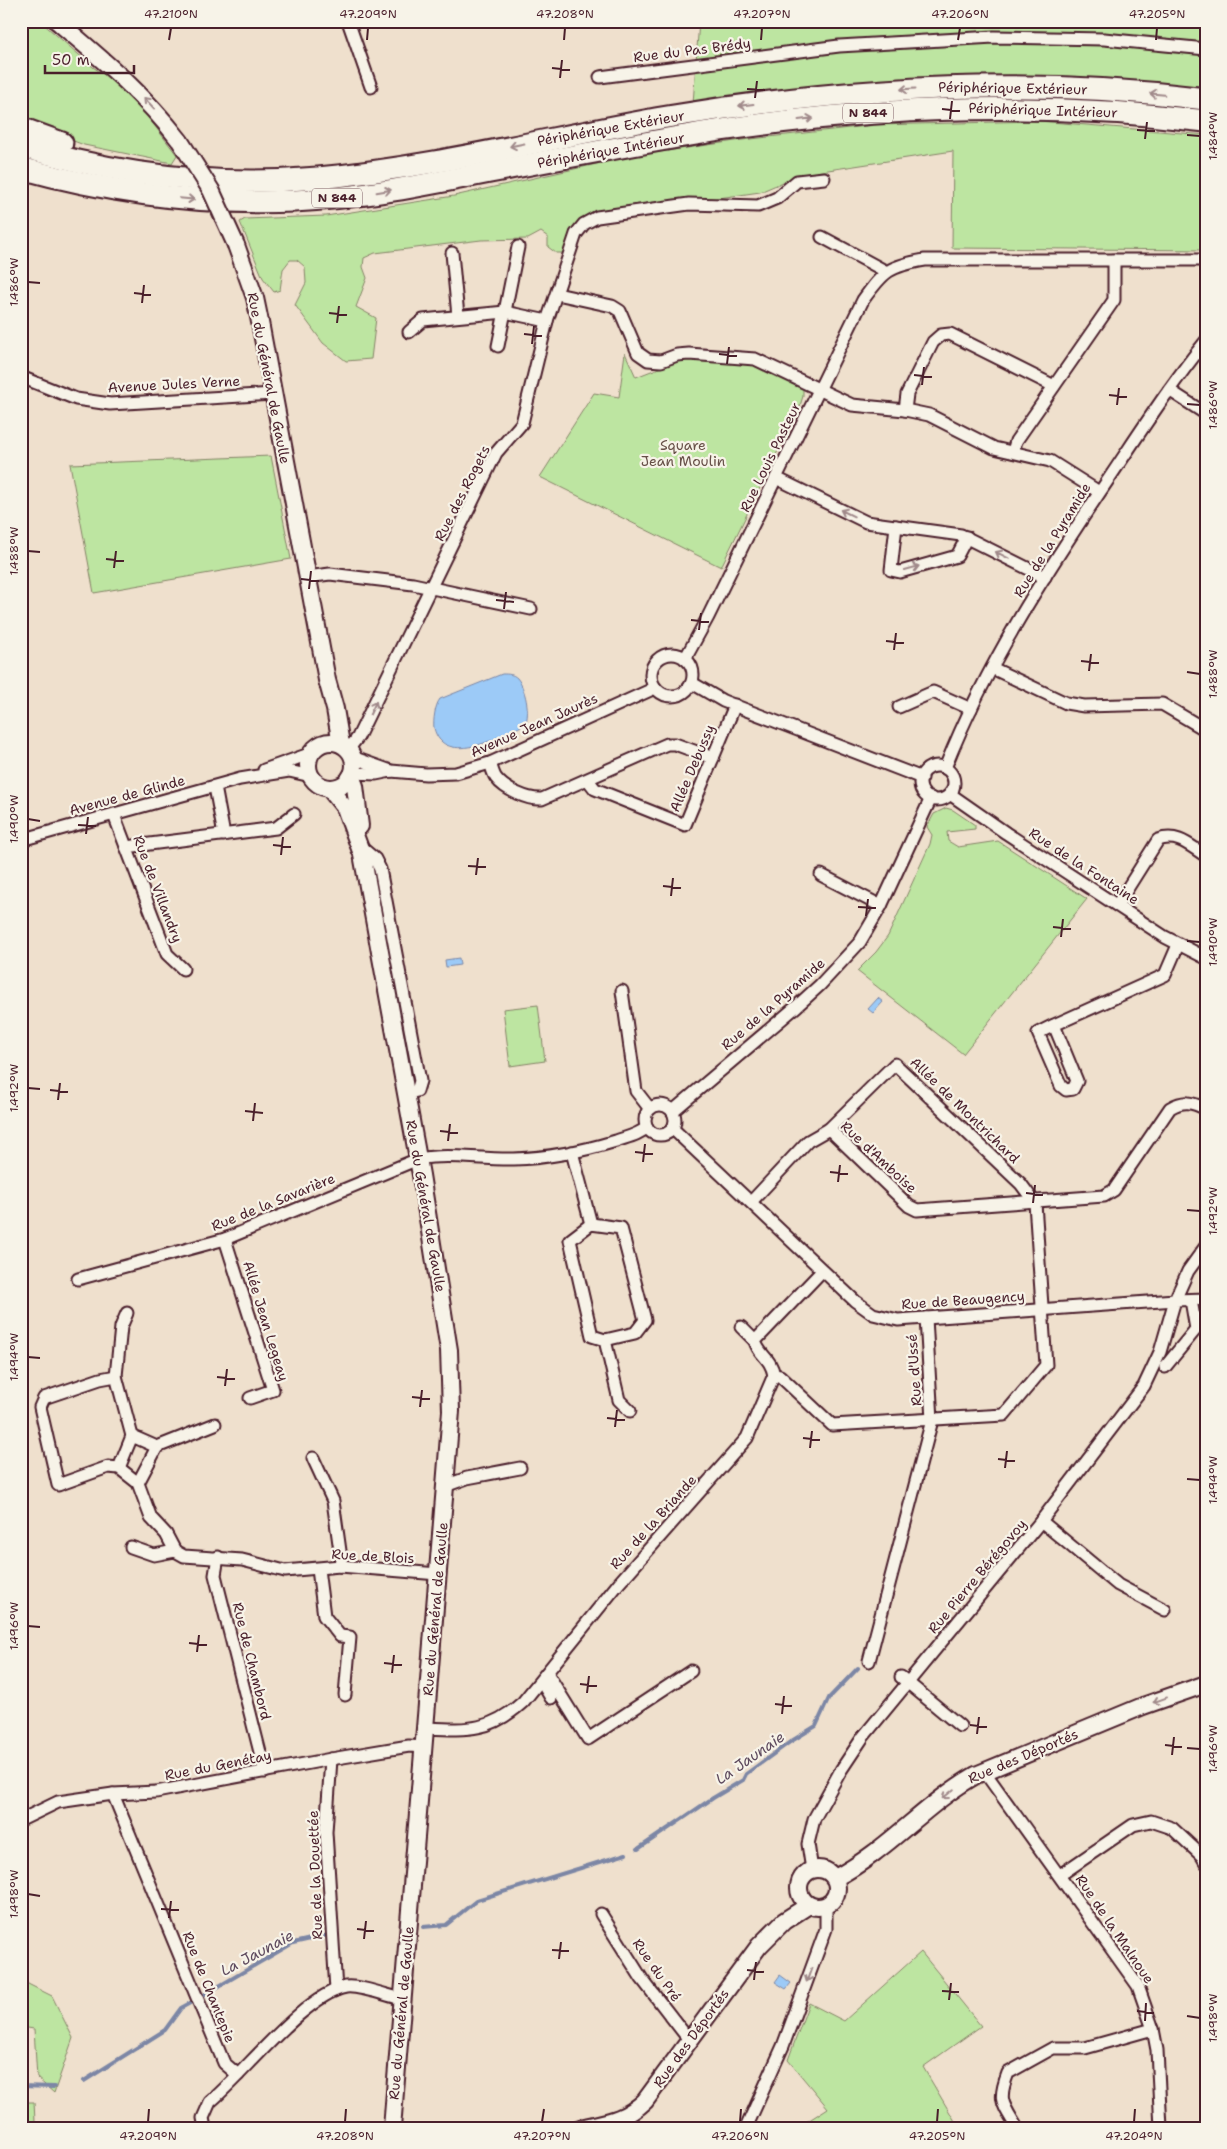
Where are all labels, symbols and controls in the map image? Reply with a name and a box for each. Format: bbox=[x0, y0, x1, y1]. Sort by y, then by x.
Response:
text: 47.210°N bbox=[144, 6, 198, 22]
text: 47.209°N bbox=[339, 6, 397, 22]
text: 47.208°N bbox=[536, 6, 594, 22]
text: 47.207°N bbox=[733, 6, 791, 22]
text: 47.206°N bbox=[931, 6, 989, 22]
text: 47.205°N bbox=[1129, 6, 1185, 22]
street label: Rue du Pas Brédy bbox=[632, 34, 752, 66]
scale bar bbox=[45, 42, 134, 74]
text: 50 m bbox=[52, 50, 90, 70]
street label: Périphérique Extérieur bbox=[938, 78, 1088, 98]
one-way arrow bbox=[900, 84, 916, 93]
one-way arrow bbox=[1150, 89, 1166, 99]
one-way arrow bbox=[143, 97, 155, 110]
street label: Périphérique Intérieur bbox=[968, 98, 1118, 122]
one-way arrow bbox=[738, 101, 754, 111]
road number: N 844 bbox=[843, 104, 893, 122]
street label: Périphérique Extérieur bbox=[536, 106, 687, 150]
text: 1.484°W bbox=[1205, 112, 1221, 160]
one-way arrow bbox=[798, 114, 814, 124]
street label: Périphérique Intérieur bbox=[536, 128, 687, 172]
one-way arrow bbox=[509, 141, 525, 151]
one-way arrow bbox=[376, 186, 392, 196]
road number: N 844 bbox=[312, 188, 362, 208]
one-way arrow bbox=[179, 195, 195, 204]
text: 1.486°W bbox=[6, 258, 22, 306]
street label: Rue du Général de Gaulle bbox=[244, 291, 294, 465]
street label: Avenue Jules Verne bbox=[107, 372, 241, 396]
text: 1.486°W bbox=[1205, 381, 1221, 429]
street label: Rue Louis Pasteur bbox=[736, 399, 805, 515]
park label: Square Jean Moulin bbox=[641, 436, 726, 470]
street label: Rue des Rogets bbox=[430, 442, 494, 544]
street label: Rue de la Pyramide bbox=[1009, 479, 1095, 601]
one-way arrow bbox=[840, 508, 855, 517]
text: 1.488°W bbox=[6, 527, 22, 575]
one-way arrow bbox=[995, 550, 1010, 559]
one-way arrow bbox=[904, 563, 920, 573]
text: 1.488°W bbox=[1205, 650, 1221, 698]
street label: Avenue Jean Jaurès bbox=[467, 689, 601, 761]
one-way arrow bbox=[369, 701, 378, 716]
street label: Allée Debussy bbox=[665, 722, 719, 814]
street label: Avenue de Glinde bbox=[67, 771, 187, 819]
text: 1.490°W bbox=[6, 795, 22, 843]
street label: Rue de la Fontaine bbox=[1025, 824, 1143, 908]
street label: Rue de Villandry bbox=[129, 833, 187, 945]
text: 1.490°W bbox=[1205, 918, 1221, 966]
street label: Rue de la Pyramide bbox=[717, 954, 829, 1054]
street label: Allée de Montrichard bbox=[907, 1053, 1024, 1167]
text: 1.492°W bbox=[6, 1064, 22, 1112]
street label: Rue d'Amboise bbox=[837, 1117, 921, 1197]
street label: Rue du Général de Gaulle bbox=[402, 1119, 450, 1293]
street label: Rue de la Savarière bbox=[208, 1169, 338, 1235]
text: 1.492°W bbox=[1205, 1187, 1221, 1235]
street label: Allée Jean Legeay bbox=[239, 1259, 293, 1383]
street label: Rue de Beaugency bbox=[901, 1287, 1025, 1313]
text: 1.494°W bbox=[6, 1333, 22, 1381]
street label: Rue d'Ussé bbox=[902, 1333, 926, 1407]
text: 1.494°W bbox=[1205, 1456, 1221, 1504]
street label: Rue de la Briande bbox=[606, 1471, 700, 1573]
street label: Rue Pierre Bérégovoy bbox=[924, 1515, 1030, 1637]
street label: Rue du Général de Gaulle bbox=[418, 1521, 452, 1697]
street label: Rue de Blois bbox=[331, 1545, 415, 1567]
street label: Rue de Chambord bbox=[229, 1600, 275, 1722]
text: 1.496°W bbox=[6, 1602, 22, 1650]
one-way arrow bbox=[1152, 1696, 1168, 1705]
street label: Rue des Déportés bbox=[965, 1725, 1081, 1787]
text: 1.496°W bbox=[1205, 1725, 1221, 1773]
water label: La Jaunaie bbox=[711, 1727, 789, 1789]
street label: Rue du Genétay bbox=[163, 1746, 273, 1784]
one-way arrow bbox=[942, 1788, 955, 1799]
street label: Rue de la Douettée bbox=[304, 1810, 326, 1940]
text: 1.498°W bbox=[6, 1870, 22, 1918]
street label: Rue de la Malnoue bbox=[1072, 1871, 1158, 1987]
water label: La Jaunaie bbox=[217, 1925, 297, 1981]
street label: Rue du Général de Gaulle bbox=[384, 1925, 418, 2101]
street label: Rue de Chantepie bbox=[178, 1929, 240, 2045]
street label: Rue du Pré bbox=[629, 1935, 685, 2005]
one-way arrow bbox=[804, 1967, 813, 1982]
street label: Rue des Déportés bbox=[649, 1985, 733, 2091]
text: 1.498°W bbox=[1205, 1994, 1221, 2042]
text: 47.209°N bbox=[119, 2128, 177, 2144]
text: 47.208°N bbox=[316, 2128, 374, 2144]
text: 47.207°N bbox=[513, 2128, 571, 2144]
text: 47.206°N bbox=[711, 2128, 769, 2144]
text: 47.205°N bbox=[909, 2128, 965, 2144]
text: 47.204°N bbox=[1105, 2128, 1163, 2144]

